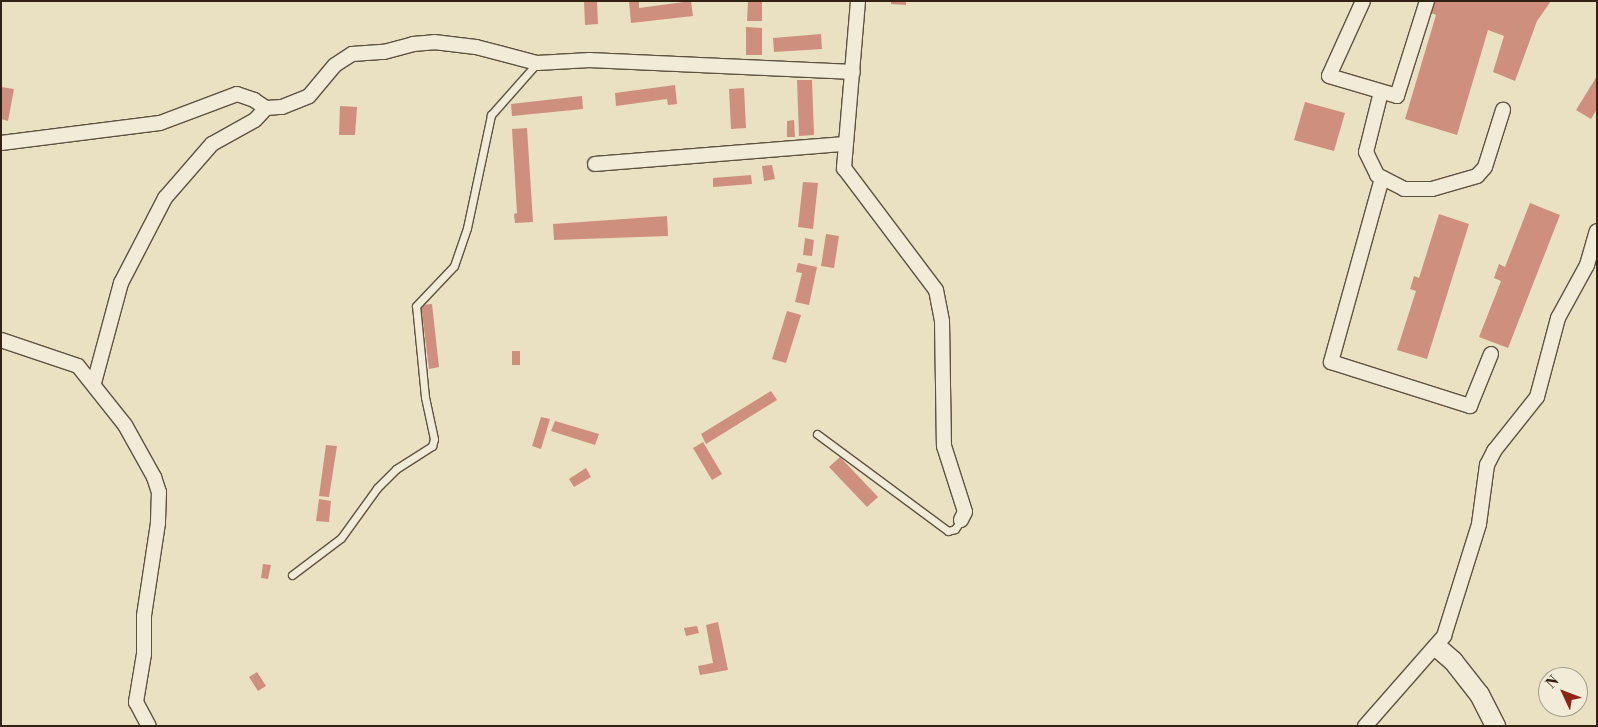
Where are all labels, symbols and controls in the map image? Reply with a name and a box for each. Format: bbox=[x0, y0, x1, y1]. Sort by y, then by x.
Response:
north arrow bbox=[1538, 667, 1588, 717]
text: N bbox=[1542, 672, 1563, 693]

